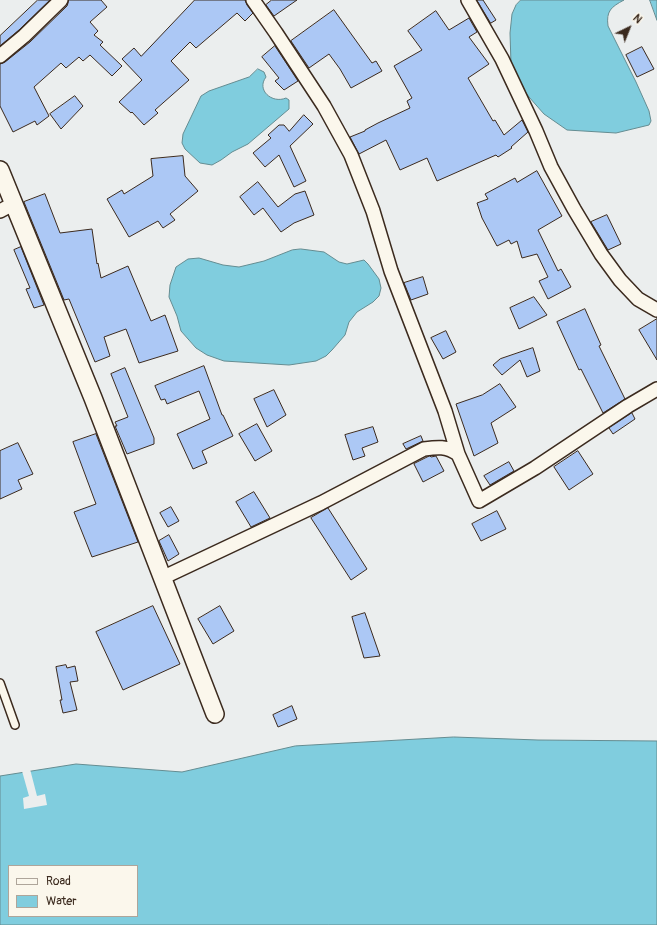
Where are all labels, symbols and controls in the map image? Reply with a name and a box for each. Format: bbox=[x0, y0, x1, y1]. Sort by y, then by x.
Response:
north arrow bbox=[609, 8, 649, 48]
text: N bbox=[630, 12, 645, 26]
legend bbox=[8, 865, 138, 917]
text: Road bbox=[46, 874, 71, 889]
text: Water bbox=[46, 894, 77, 909]

